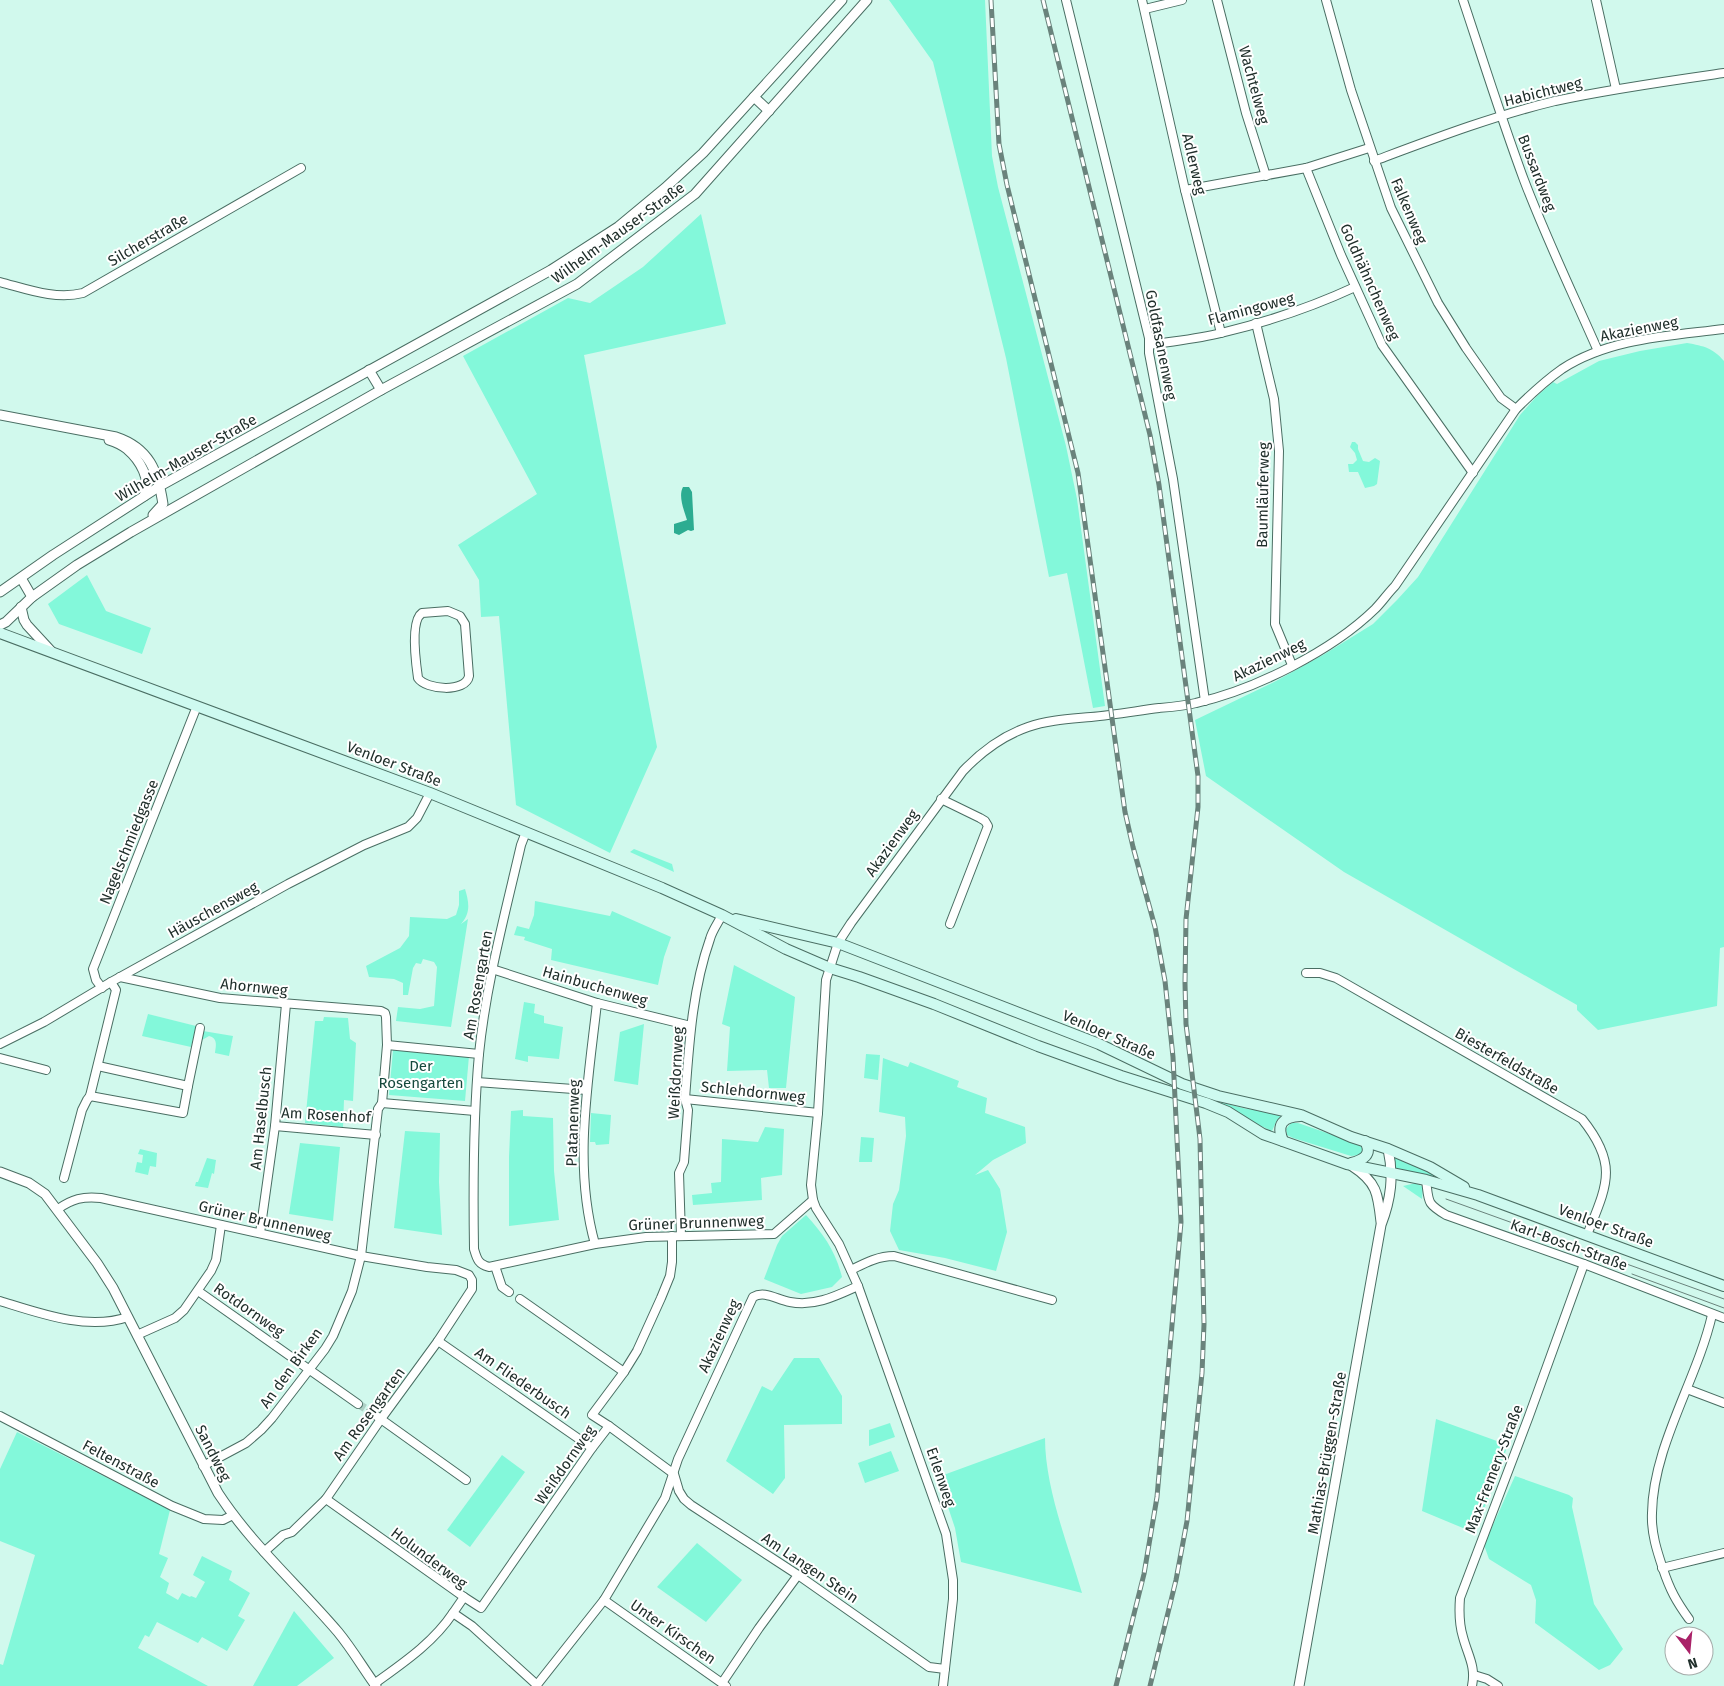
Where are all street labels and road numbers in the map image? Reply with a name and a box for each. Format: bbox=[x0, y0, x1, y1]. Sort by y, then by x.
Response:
street label: Wachtelweg bbox=[1235, 44, 1273, 126]
street label: Habichtweg bbox=[1502, 74, 1584, 110]
street label: Adlerweg bbox=[1178, 131, 1210, 197]
street label: Bussardweg bbox=[1514, 132, 1560, 214]
street label: Falkenweg bbox=[1387, 175, 1431, 247]
street label: Wilhelm-Mauser-Straße bbox=[548, 179, 688, 287]
street label: Silcherstraße bbox=[105, 210, 191, 270]
street label: Goldhähnchenweg bbox=[1336, 221, 1404, 343]
street label: Goldfasanenweg bbox=[1142, 288, 1181, 402]
street label: Flamingoweg bbox=[1206, 289, 1296, 329]
street label: Akazienweg bbox=[1599, 313, 1680, 345]
street label: Wilhelm-Mauser-Straße bbox=[112, 410, 260, 506]
street label: Baumläuferweg bbox=[1253, 442, 1273, 548]
street label: Akazienweg bbox=[1230, 635, 1308, 685]
street label: Venloer Straße bbox=[344, 738, 444, 790]
street label: Nagelschmiedgasse bbox=[96, 777, 162, 907]
street label: Akazienweg bbox=[862, 806, 923, 880]
street label: Häuschensweg bbox=[165, 878, 262, 942]
street label: Am Rosengarten bbox=[460, 929, 496, 1041]
street label: Hainbuchenweg bbox=[540, 962, 650, 1010]
street label: Ahornweg bbox=[220, 975, 289, 999]
street label: Venloer Straße bbox=[1060, 1006, 1158, 1064]
street label: Biesterfeldstraße bbox=[1452, 1024, 1562, 1098]
street label: Weißdornweg bbox=[665, 1026, 687, 1120]
street label: Am Haselbusch bbox=[247, 1065, 275, 1171]
street label: Schlehdornweg bbox=[700, 1078, 806, 1106]
street label: Platanenweg bbox=[562, 1079, 584, 1167]
street label: Am Rosenhof bbox=[281, 1104, 372, 1126]
street label: Grüner Brunnenweg bbox=[197, 1197, 333, 1245]
street label: Venloer Straße bbox=[1556, 1200, 1656, 1252]
street label: Grüner Brunnenweg bbox=[628, 1212, 764, 1234]
street label: Karl-Bosch-Straße bbox=[1508, 1215, 1630, 1275]
street label: Rotdornweg bbox=[210, 1279, 288, 1341]
street label: Akazienweg bbox=[694, 1296, 744, 1375]
street label: An den Birken bbox=[256, 1324, 326, 1412]
street label: Am Fliederbusch bbox=[472, 1343, 574, 1423]
street label: Am Rosengarten bbox=[329, 1364, 409, 1464]
street label: Mathias-Brüggen-Straße bbox=[1304, 1370, 1350, 1536]
street label: Max-Fremery-Straße bbox=[1461, 1402, 1527, 1536]
street label: Sandweg bbox=[191, 1422, 235, 1484]
street label: Weißdornweg bbox=[531, 1422, 599, 1508]
street label: Feltenstraße bbox=[79, 1436, 163, 1492]
street label: Erlenweg bbox=[922, 1445, 960, 1509]
street label: Holunderweg bbox=[387, 1524, 471, 1593]
street label: Am Langen Stein bbox=[758, 1529, 862, 1607]
street label: Unter Kirschen bbox=[627, 1596, 719, 1668]

